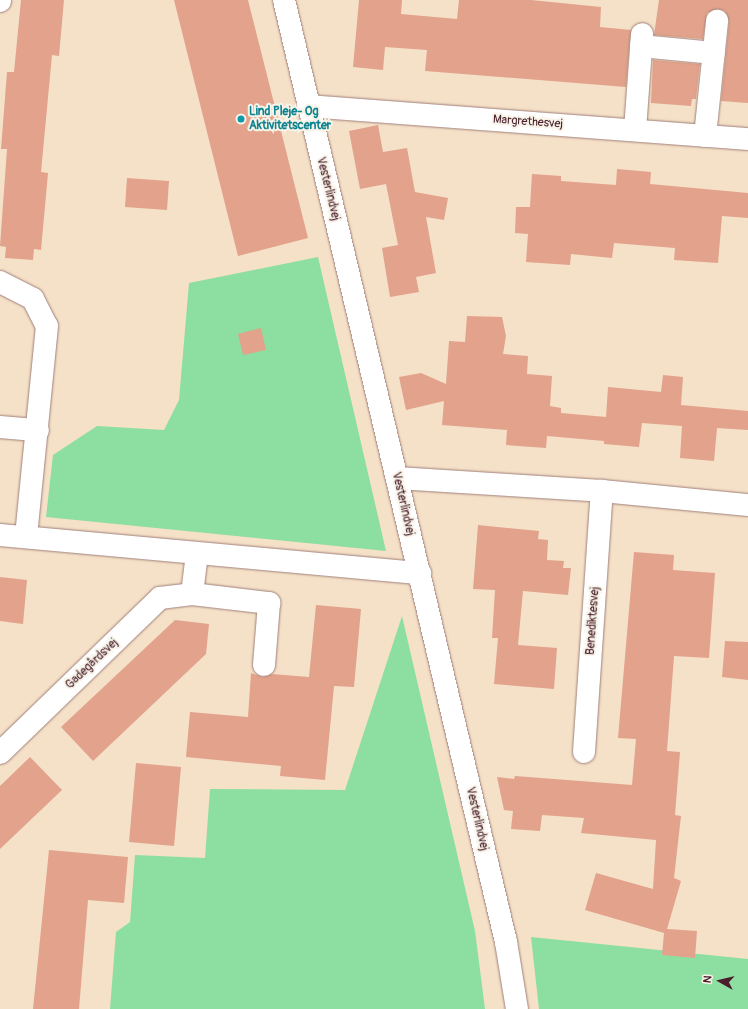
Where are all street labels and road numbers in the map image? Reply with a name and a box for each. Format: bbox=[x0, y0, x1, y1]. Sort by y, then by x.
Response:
street label: Margrethesvej bbox=[492, 112, 564, 132]
street label: Vesterlindvej bbox=[313, 156, 343, 222]
street label: Vesterlindvej bbox=[389, 471, 417, 537]
street label: Benediktesvej bbox=[583, 586, 603, 656]
street label: Gadegårdsvej bbox=[63, 636, 121, 692]
street label: Vesterlindvej bbox=[463, 786, 491, 852]

